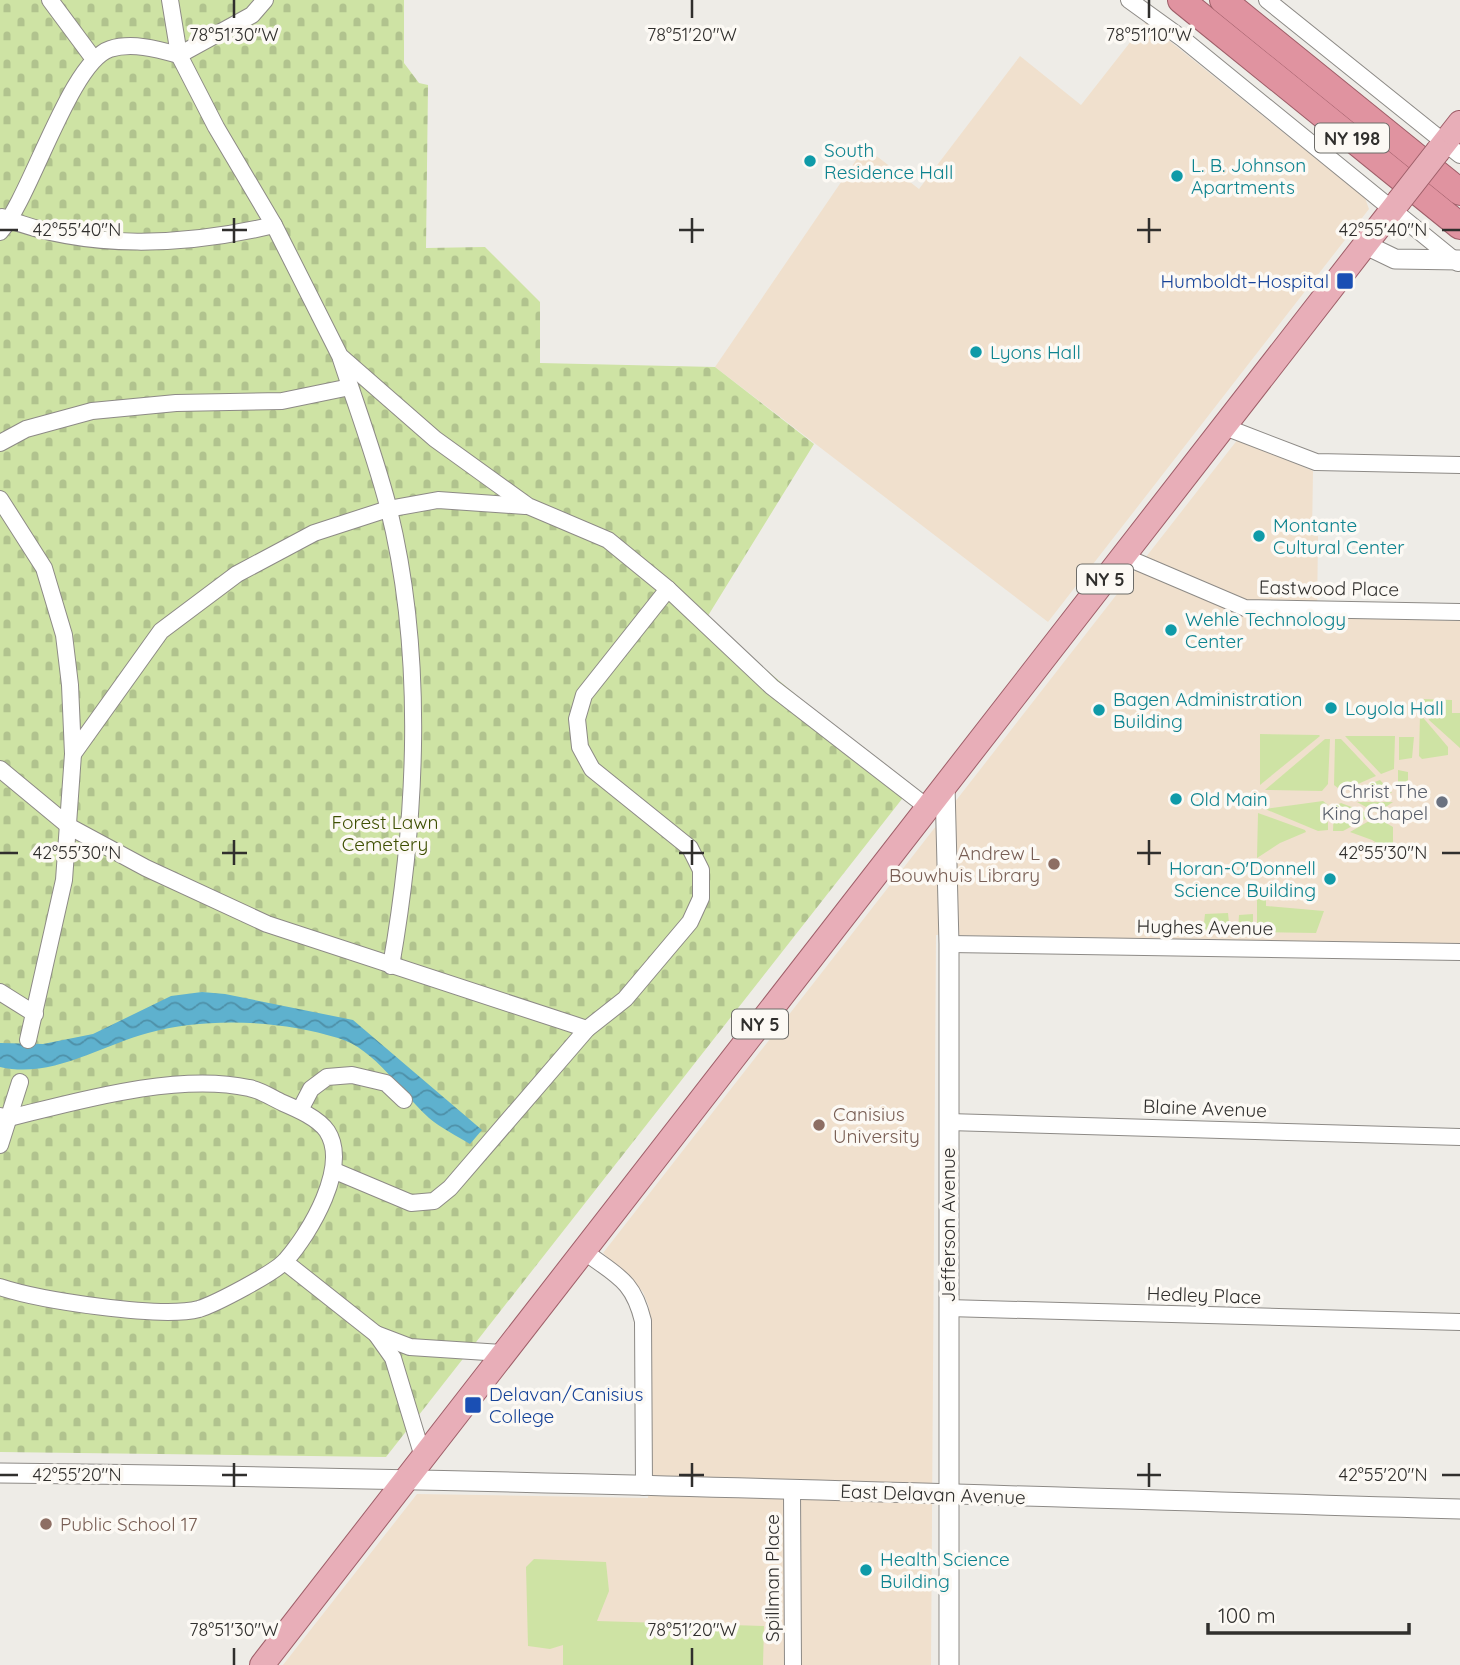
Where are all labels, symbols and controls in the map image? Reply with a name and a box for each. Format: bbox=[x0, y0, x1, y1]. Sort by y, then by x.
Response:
text: 78°51'30"W bbox=[189, 23, 279, 46]
text: 78°51'20"W bbox=[647, 23, 737, 46]
text: 78°51'10"W bbox=[1106, 23, 1192, 46]
road number: NY 198 bbox=[1315, 124, 1389, 153]
place label: South Residence Hall bbox=[824, 138, 953, 184]
marker: South Residence Hall bbox=[802, 153, 818, 169]
place label: L. B. Johnson Apartments bbox=[1191, 153, 1306, 199]
marker: L. B. Johnson Apartments bbox=[1169, 168, 1185, 184]
text: 42°55'40"N bbox=[33, 218, 121, 241]
text: 42°55'40"N bbox=[1339, 218, 1427, 241]
place label: Humboldt–Hospital bbox=[1160, 269, 1329, 293]
marker: Humboldt–Hospital bbox=[1335, 271, 1355, 291]
place label: Lyons Hall bbox=[990, 340, 1081, 364]
marker: Lyons Hall bbox=[968, 344, 984, 360]
place label: Montante Cultural Center bbox=[1273, 513, 1405, 559]
marker: Montante Cultural Center bbox=[1251, 528, 1267, 544]
road number: NY 5 bbox=[1077, 564, 1133, 594]
street label: Eastwood Place bbox=[1259, 575, 1399, 601]
place label: Wehle Technology Center bbox=[1185, 607, 1346, 653]
marker: Wehle Technology Center bbox=[1163, 622, 1179, 638]
place label: Bagen Administration Building bbox=[1113, 687, 1302, 733]
place label: Loyola Hall bbox=[1345, 696, 1444, 720]
marker: Loyola Hall bbox=[1323, 700, 1339, 716]
marker: Bagen Administration Building bbox=[1091, 702, 1107, 718]
place label: Christ The King Chapel bbox=[1322, 779, 1428, 825]
place label: Old Main bbox=[1190, 787, 1268, 811]
marker: Old Main bbox=[1168, 791, 1184, 807]
marker: Christ The King Chapel bbox=[1434, 794, 1450, 810]
park label: Forest Lawn Cemetery bbox=[332, 810, 438, 856]
text: 42°55'30"N bbox=[33, 841, 121, 864]
place label: Andrew L Bouwhuis Library bbox=[889, 841, 1040, 887]
text: 42°55'30"N bbox=[1339, 841, 1427, 864]
marker: Andrew L Bouwhuis Library bbox=[1046, 856, 1062, 872]
place label: Horan-O'Donnell Science Building bbox=[1169, 856, 1316, 902]
marker: Horan-O'Donnell Science Building bbox=[1322, 871, 1338, 887]
street label: Hughes Avenue bbox=[1136, 914, 1274, 940]
road number: NY 5 bbox=[732, 1009, 788, 1038]
street label: Blaine Avenue bbox=[1143, 1094, 1267, 1122]
place label: Canisius University bbox=[833, 1102, 920, 1148]
marker: Canisius University bbox=[811, 1117, 827, 1133]
street label: Jefferson Avenue bbox=[936, 1148, 960, 1302]
street label: Hedley Place bbox=[1146, 1281, 1262, 1309]
place label: Delavan/Canisius College bbox=[489, 1382, 643, 1428]
marker: Delavan/Canisius College bbox=[463, 1395, 483, 1415]
text: 42°55'20"N bbox=[32, 1463, 122, 1486]
text: 42°55'20"N bbox=[1338, 1463, 1428, 1486]
street label: East Delavan Avenue bbox=[840, 1479, 1026, 1509]
place label: Public School 17 bbox=[60, 1512, 198, 1536]
street label: Spillman Place bbox=[760, 1514, 784, 1642]
marker: Public School 17 bbox=[38, 1516, 54, 1532]
place label: Health Science Building bbox=[880, 1547, 1010, 1593]
marker: Health Science Building bbox=[858, 1562, 874, 1578]
scale bar bbox=[1208, 1592, 1409, 1636]
text: 100 m bbox=[1218, 1602, 1276, 1628]
text: 78°51'30"W bbox=[189, 1618, 279, 1641]
text: 78°51'20"W bbox=[647, 1618, 737, 1641]

